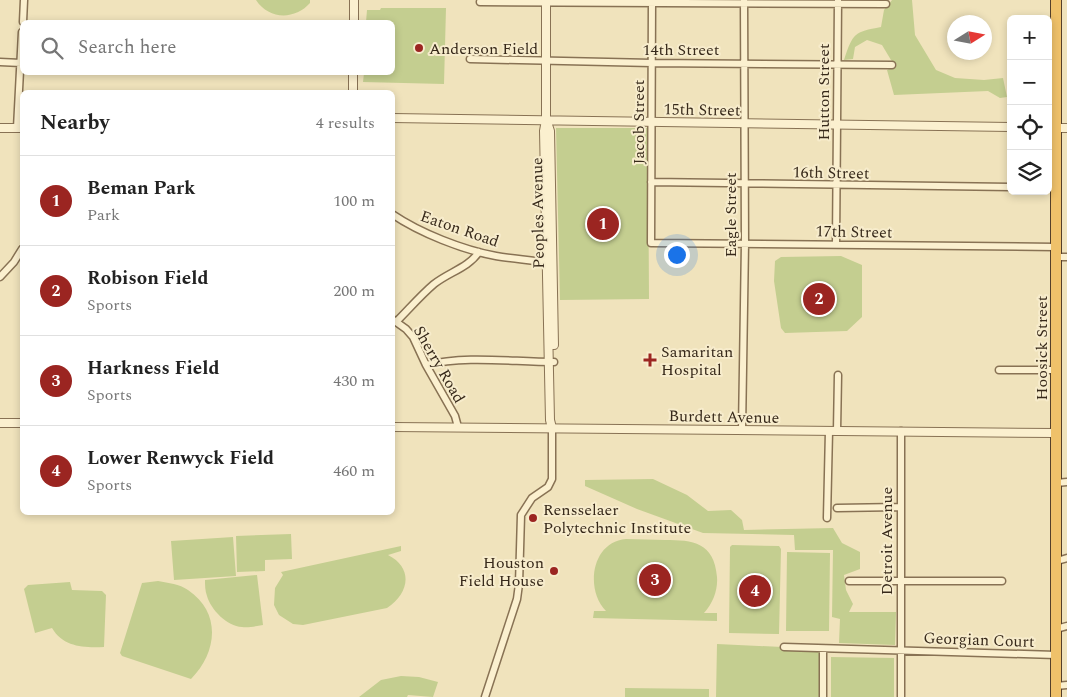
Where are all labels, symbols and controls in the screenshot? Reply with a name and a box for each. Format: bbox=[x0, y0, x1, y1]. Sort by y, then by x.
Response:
north arrow bbox=[947, 15, 992, 60]
map controls bbox=[1007, 15, 1052, 195]
button: + bbox=[1007, 15, 1052, 60]
search box bbox=[20, 20, 395, 75]
text: Search here bbox=[78, 33, 177, 62]
icon: search bbox=[38, 34, 66, 62]
place label: Anderson Field bbox=[429, 37, 538, 61]
street label: 14th Street bbox=[643, 38, 720, 62]
marker: Anderson Field bbox=[413, 42, 425, 54]
street label: Hutton Street bbox=[812, 43, 836, 141]
button: − bbox=[1007, 60, 1052, 105]
street label: Jacob Street bbox=[627, 79, 651, 164]
street label: 15th Street bbox=[663, 97, 741, 123]
button: locate bbox=[1007, 105, 1052, 150]
text: Nearby bbox=[40, 107, 110, 139]
text: 4 results bbox=[316, 111, 375, 135]
button: layers bbox=[1007, 150, 1052, 195]
street label: Peoples Avenue bbox=[525, 157, 551, 269]
street label: 16th Street bbox=[792, 160, 870, 186]
street label: Eagle Street bbox=[719, 172, 743, 258]
text: Beman Park bbox=[87, 174, 196, 203]
text: 1 bbox=[52, 189, 60, 213]
text: 100 m bbox=[333, 189, 375, 213]
text: Park bbox=[87, 203, 120, 227]
street label: Eaton Road bbox=[417, 204, 502, 254]
pin: 1 bbox=[587, 205, 619, 243]
street label: 17th Street bbox=[815, 219, 893, 245]
your location bbox=[664, 242, 690, 268]
text: Robison Field bbox=[87, 264, 209, 293]
text: 2 bbox=[52, 279, 60, 303]
text: 200 m bbox=[333, 279, 375, 303]
pin: 2 bbox=[803, 280, 835, 318]
text: Sports bbox=[87, 293, 132, 317]
street label: Hoosick Street bbox=[1030, 295, 1054, 400]
street label: Sherry Road bbox=[407, 321, 471, 408]
place label: Samaritan Hospital bbox=[661, 340, 733, 382]
marker: Samaritan Hospital bbox=[643, 353, 657, 367]
text: Harkness Field bbox=[87, 354, 219, 383]
text: 3 bbox=[52, 369, 60, 393]
text: 430 m bbox=[333, 369, 375, 393]
text: Sports bbox=[87, 383, 132, 407]
street label: Burdett Avenue bbox=[668, 404, 780, 430]
text: Lower Renwyck Field bbox=[87, 444, 274, 473]
text: 4 bbox=[52, 459, 60, 483]
text: 460 m bbox=[333, 459, 375, 483]
text: Sports bbox=[87, 473, 132, 497]
street label: Detroit Avenue bbox=[875, 487, 899, 595]
place label: Rensselaer Polytechnic Institute bbox=[543, 498, 691, 540]
marker: Rensselaer Polytechnic Institute bbox=[527, 512, 539, 524]
place label: Houston Field House bbox=[459, 551, 544, 593]
pin: 3 bbox=[639, 561, 671, 599]
marker: Houston Field House bbox=[548, 565, 560, 577]
pin: 4 bbox=[739, 572, 771, 610]
street label: Georgian Court bbox=[923, 626, 1035, 654]

